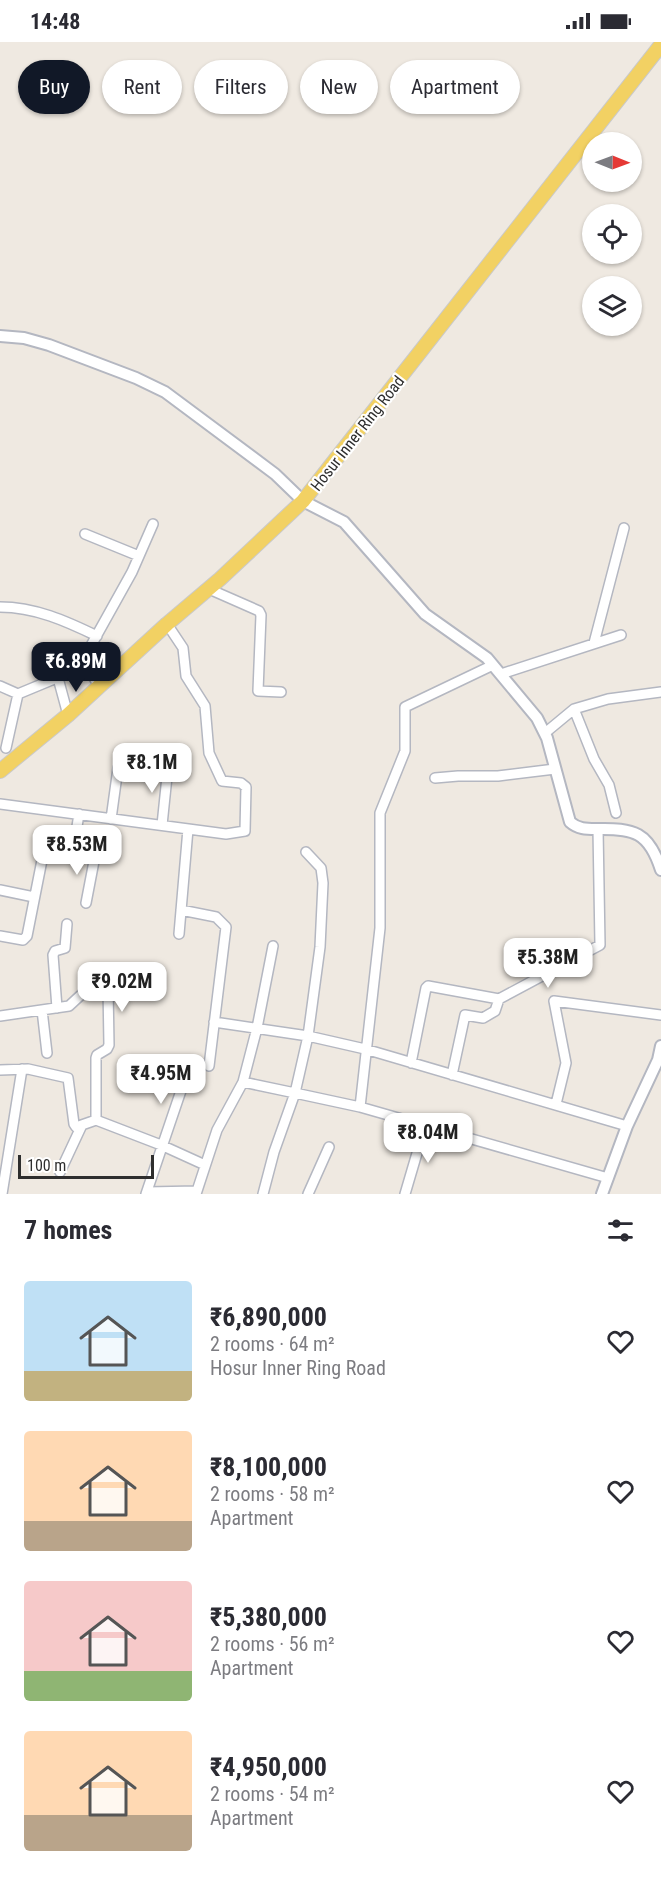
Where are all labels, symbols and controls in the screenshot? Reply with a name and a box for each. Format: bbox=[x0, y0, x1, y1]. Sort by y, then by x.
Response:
text: 14:48 bbox=[30, 9, 81, 34]
chip: Buy bbox=[18, 60, 90, 114]
chip: Rent bbox=[102, 60, 182, 114]
chip: Filters bbox=[194, 60, 288, 114]
chip: New bbox=[300, 60, 378, 114]
chip: Apartment bbox=[390, 60, 520, 114]
north arrow bbox=[582, 132, 642, 192]
map controls bbox=[582, 132, 642, 336]
button: locate bbox=[582, 204, 642, 264]
button: layers bbox=[582, 276, 642, 336]
street label: Hosur Inner Ring Road bbox=[307, 372, 408, 495]
pin: ₹6.89M bbox=[27, 642, 125, 693]
text: ₹6.89M bbox=[46, 649, 106, 673]
pin: ₹8.1M bbox=[110, 743, 194, 794]
text: ₹8.1M bbox=[127, 750, 177, 774]
pin: ₹8.53M bbox=[28, 825, 126, 876]
text: ₹8.53M bbox=[47, 832, 107, 856]
pin: ₹5.38M bbox=[499, 938, 597, 989]
text: ₹5.38M bbox=[518, 945, 578, 969]
pin: ₹9.02M bbox=[73, 962, 171, 1013]
text: ₹9.02M bbox=[92, 969, 152, 993]
pin: ₹4.95M bbox=[112, 1054, 210, 1105]
text: ₹4.95M bbox=[131, 1061, 191, 1085]
pin: ₹8.04M bbox=[379, 1113, 477, 1164]
text: ₹8.04M bbox=[398, 1120, 458, 1144]
scale bar bbox=[18, 1152, 154, 1180]
text: 100 m bbox=[27, 1156, 66, 1175]
icon: filters bbox=[604, 1214, 637, 1247]
text: 7 homes bbox=[24, 1215, 112, 1245]
text: ₹6,890,000 bbox=[210, 1302, 327, 1332]
icon: home bbox=[72, 1305, 144, 1377]
icon: heart bbox=[604, 1325, 637, 1358]
text: 2 rooms · 64 m² bbox=[210, 1332, 335, 1356]
text: Hosur Inner Ring Road bbox=[210, 1356, 386, 1380]
text: ₹8,100,000 bbox=[210, 1452, 327, 1482]
icon: home bbox=[72, 1455, 144, 1527]
icon: heart bbox=[604, 1475, 637, 1508]
text: 2 rooms · 58 m² bbox=[210, 1482, 335, 1506]
text: Apartment bbox=[210, 1506, 294, 1530]
text: ₹5,380,000 bbox=[210, 1602, 327, 1632]
icon: home bbox=[72, 1605, 144, 1677]
icon: heart bbox=[604, 1625, 637, 1658]
text: 2 rooms · 56 m² bbox=[210, 1632, 335, 1656]
text: Apartment bbox=[210, 1656, 294, 1680]
text: ₹4,950,000 bbox=[210, 1752, 327, 1782]
icon: home bbox=[72, 1755, 144, 1827]
icon: heart bbox=[604, 1775, 637, 1808]
text: 2 rooms · 54 m² bbox=[210, 1782, 335, 1806]
text: Apartment bbox=[210, 1806, 294, 1830]

